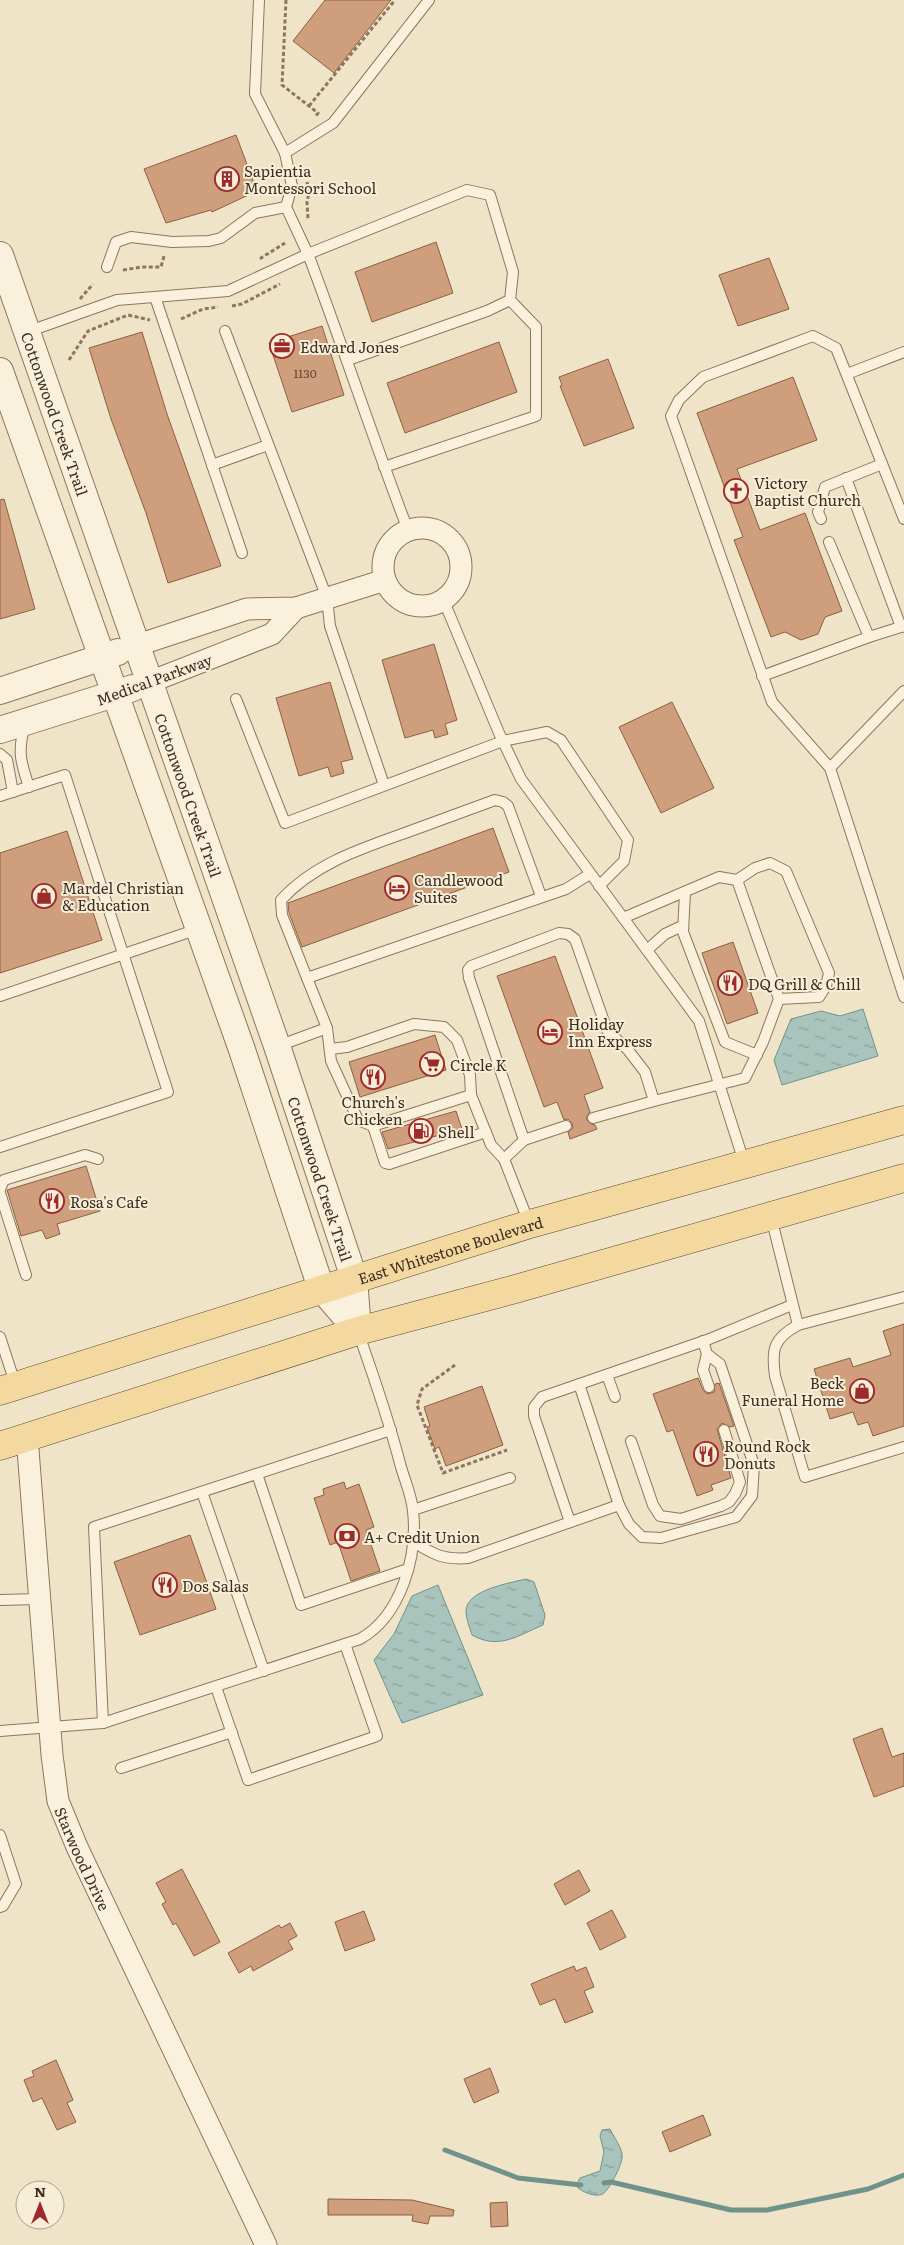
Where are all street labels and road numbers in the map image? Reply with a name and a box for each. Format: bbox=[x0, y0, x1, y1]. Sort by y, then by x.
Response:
street label: Cottonwood Creek Trail bbox=[16, 328, 95, 499]
street label: Medical Parkway bbox=[93, 647, 215, 711]
street label: Cottonwood Creek Trail bbox=[150, 710, 228, 880]
street label: Cottonwood Creek Trail bbox=[283, 1093, 359, 1264]
street label: East Whitestone Boulevard bbox=[355, 1209, 545, 1289]
street label: Starwood Drive bbox=[50, 1803, 117, 1914]

